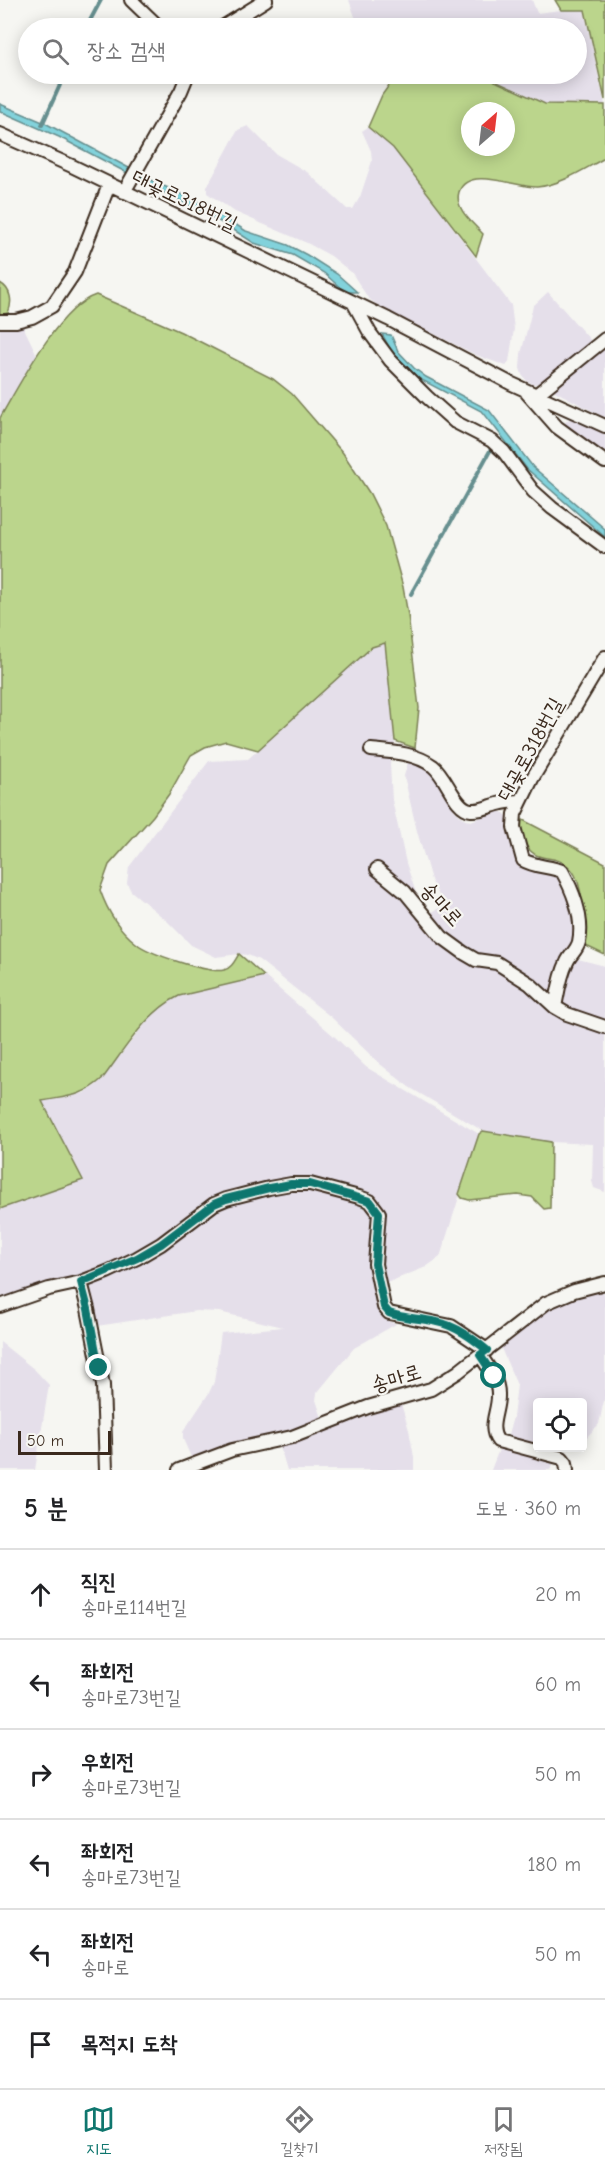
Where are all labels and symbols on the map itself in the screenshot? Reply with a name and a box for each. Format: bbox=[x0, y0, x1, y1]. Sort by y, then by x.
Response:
north arrow bbox=[461, 102, 515, 156]
street label: 대곶로318번길 bbox=[128, 164, 242, 236]
street label: 대곶로318번길 bbox=[492, 693, 568, 805]
street label: 송마로 bbox=[416, 877, 468, 931]
route end bbox=[85, 1354, 111, 1380]
street label: 송마로 bbox=[368, 1359, 424, 1397]
route start bbox=[480, 1362, 506, 1388]
scale bar bbox=[18, 1428, 111, 1456]

